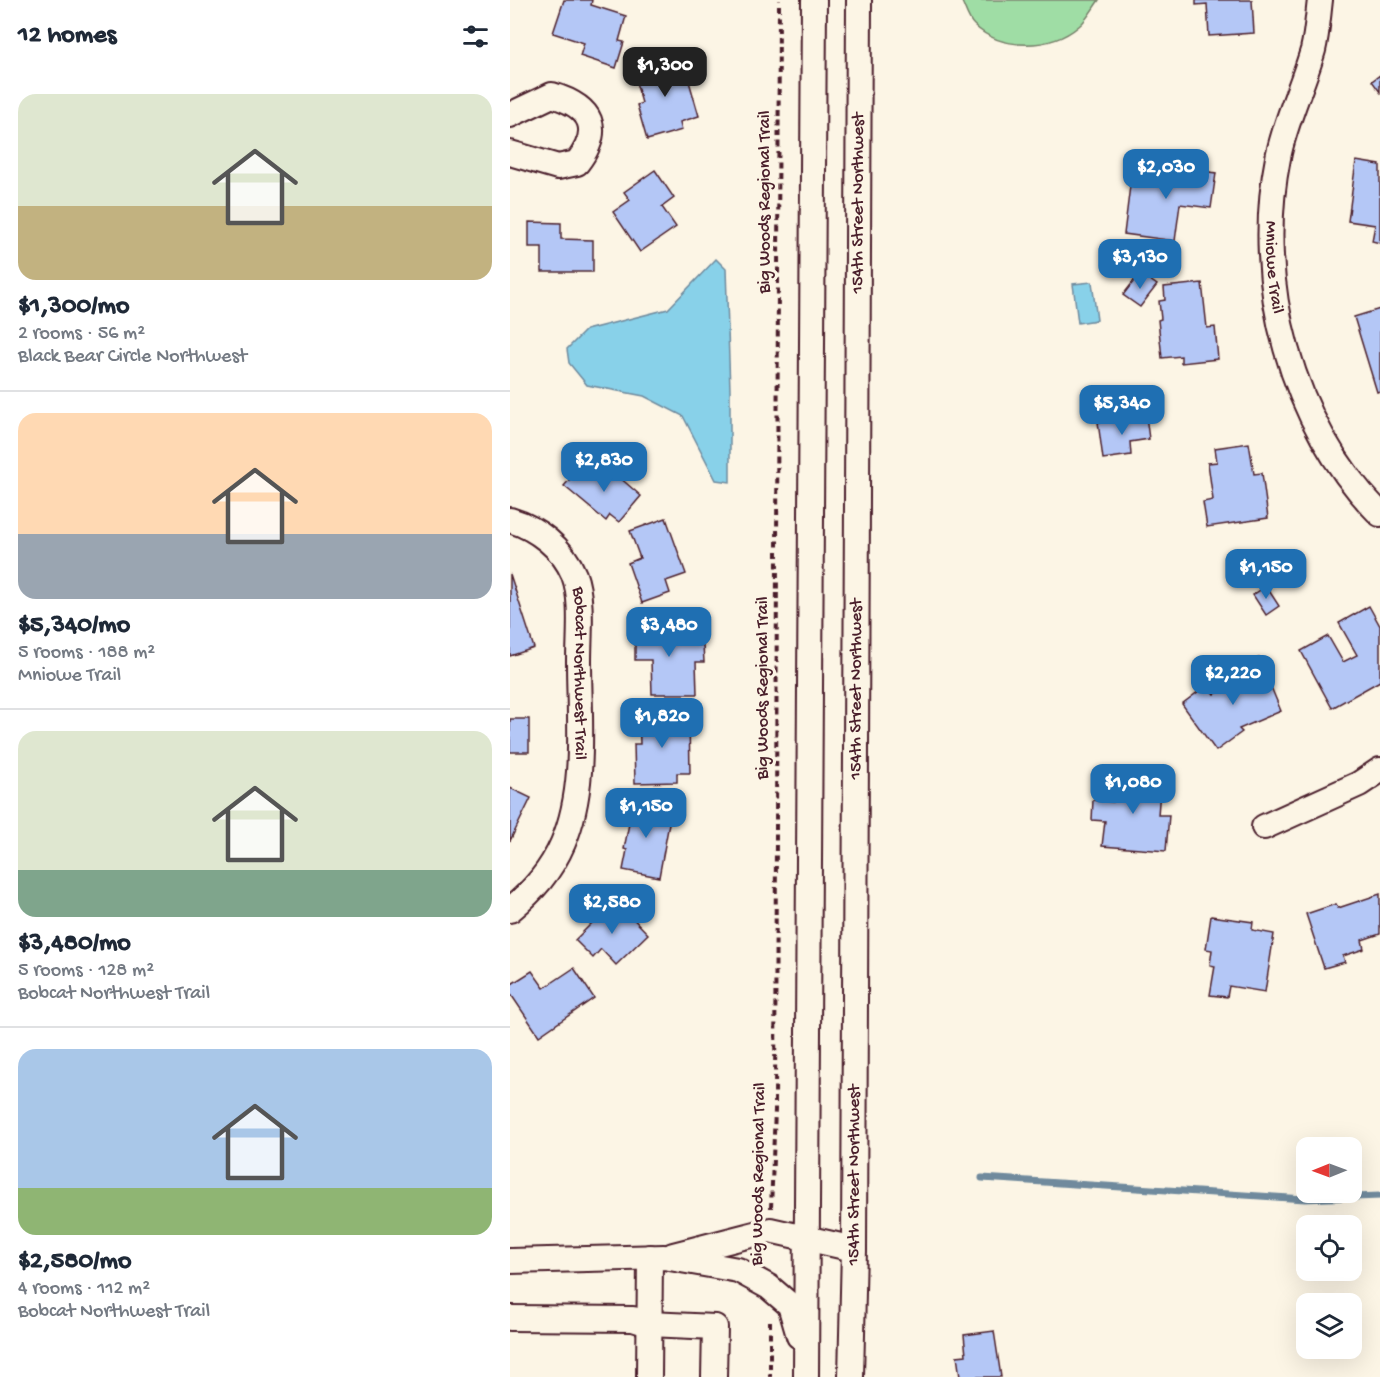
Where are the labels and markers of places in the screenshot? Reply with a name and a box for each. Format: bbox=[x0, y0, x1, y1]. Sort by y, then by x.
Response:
pin: $1,300 bbox=[616, 47, 714, 98]
pin: $2,030 bbox=[1117, 149, 1215, 200]
pin: $3,130 bbox=[1091, 239, 1189, 290]
pin: $5,340 bbox=[1073, 385, 1171, 436]
pin: $2,830 bbox=[555, 442, 653, 493]
pin: $1,150 bbox=[1217, 549, 1315, 600]
pin: $3,480 bbox=[620, 607, 718, 658]
pin: $2,220 bbox=[1184, 655, 1282, 706]
pin: $1,820 bbox=[613, 698, 711, 749]
pin: $1,080 bbox=[1084, 764, 1182, 815]
pin: $1,150 bbox=[597, 788, 695, 839]
pin: $2,580 bbox=[563, 884, 661, 935]

